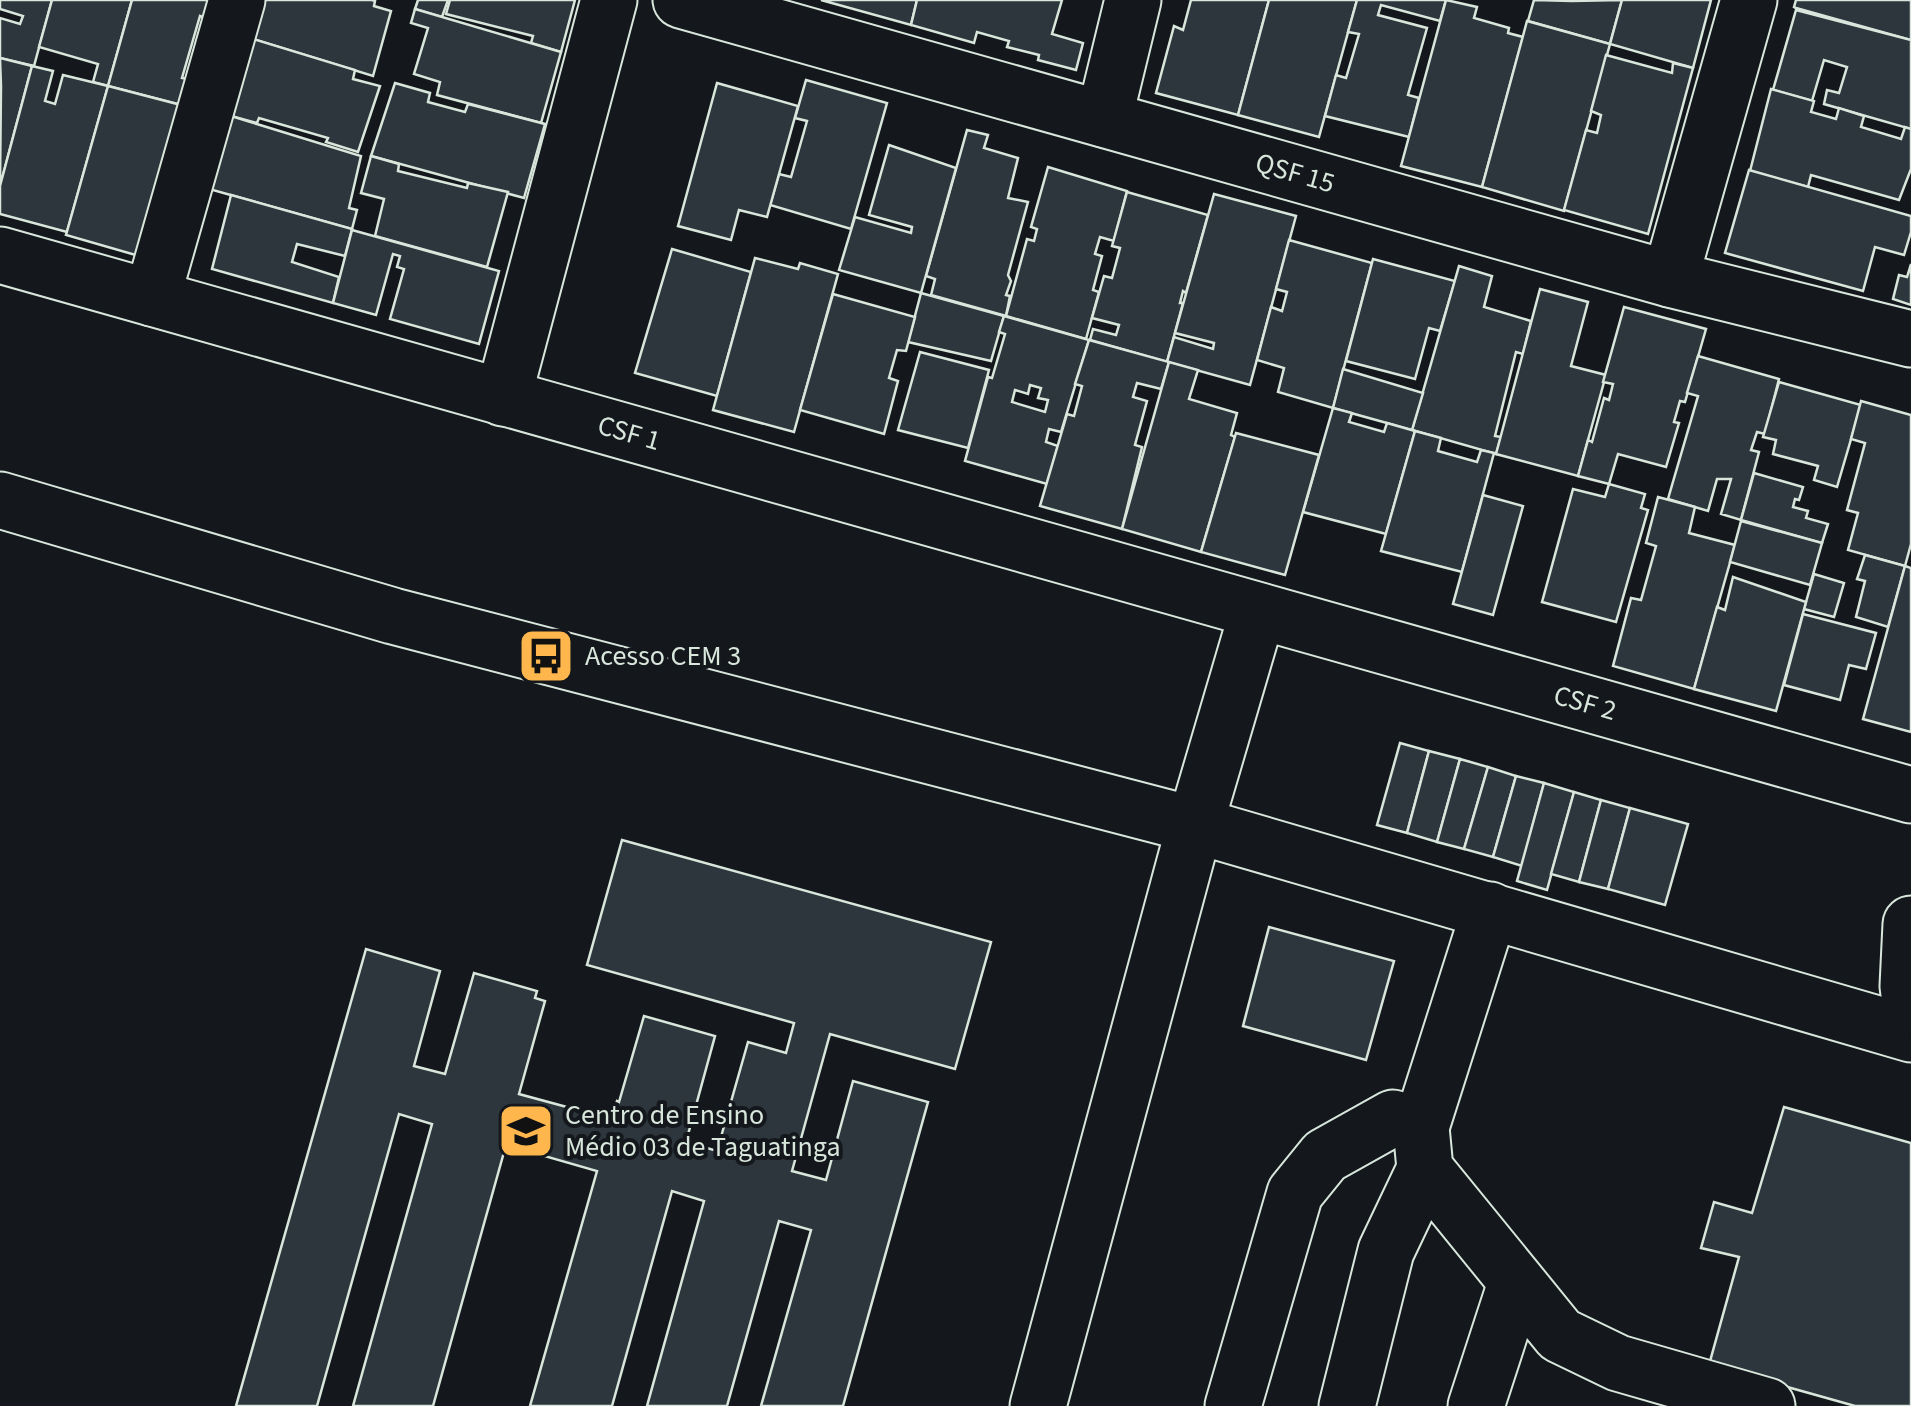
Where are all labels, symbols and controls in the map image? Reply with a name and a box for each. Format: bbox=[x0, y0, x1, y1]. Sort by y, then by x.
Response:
street label: QSF 15 bbox=[1251, 143, 1339, 203]
street label: CSF 1 bbox=[593, 405, 665, 461]
bus stop icon: Acesso CEM 3 bbox=[516, 626, 576, 686]
place label: Acesso CEM 3 bbox=[585, 636, 741, 676]
street label: CSF 2 bbox=[1549, 675, 1621, 731]
place label: Centro de Ensino Médio 03 de Taguatinga bbox=[565, 1095, 841, 1167]
school or university icon: Centro de Ensino Médio 03 de Taguatinga bbox=[496, 1101, 556, 1161]

